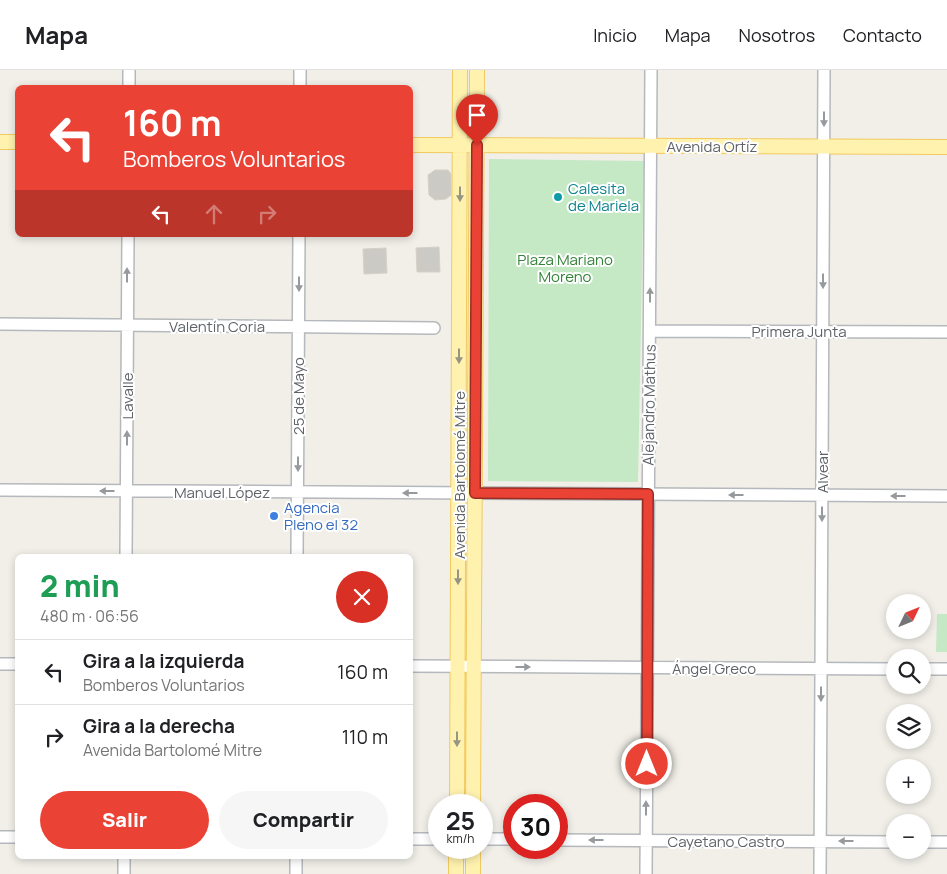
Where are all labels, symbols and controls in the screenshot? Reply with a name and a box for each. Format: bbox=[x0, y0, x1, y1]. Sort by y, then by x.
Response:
text: Mapa bbox=[25, 18, 88, 51]
text: Inicio bbox=[593, 23, 637, 47]
text: Mapa bbox=[665, 23, 711, 47]
text: Nosotros bbox=[739, 23, 815, 47]
text: Contacto bbox=[843, 23, 922, 47]
pin bbox=[456, 94, 498, 145]
text: 160 m bbox=[123, 99, 222, 147]
icon: arrive bbox=[463, 101, 491, 129]
icon: left bbox=[40, 105, 105, 170]
one-way arrow bbox=[820, 111, 828, 127]
street label: Avenida Ortíz bbox=[666, 136, 758, 157]
text: Bomberos Voluntarios bbox=[123, 144, 345, 174]
place label: Calesita de Mariela bbox=[568, 178, 639, 216]
one-way arrow bbox=[456, 186, 464, 202]
marker: Calesita de Mariela bbox=[552, 191, 564, 203]
icon: left bbox=[147, 200, 175, 228]
icon: ahead bbox=[200, 200, 228, 228]
icon: right bbox=[253, 200, 281, 228]
park label: Plaza Mariano Moreno bbox=[517, 249, 613, 287]
one-way arrow bbox=[124, 267, 132, 283]
one-way arrow bbox=[819, 273, 827, 289]
one-way arrow bbox=[295, 276, 303, 292]
one-way arrow bbox=[646, 287, 654, 303]
street label: Valentín Coria bbox=[169, 316, 265, 337]
street label: Primera Junta bbox=[752, 321, 846, 342]
street label: Alejandro Mathus bbox=[637, 344, 661, 466]
one-way arrow bbox=[455, 348, 463, 364]
street label: 25 de Mayo bbox=[288, 357, 309, 435]
street label: Lavalle bbox=[117, 372, 138, 419]
street label: Avenida Bartolomé Mitre bbox=[449, 391, 470, 559]
one-way arrow bbox=[123, 429, 131, 445]
street label: Alvear bbox=[812, 450, 833, 493]
one-way arrow bbox=[294, 456, 302, 472]
street label: Manuel López bbox=[174, 482, 270, 503]
one-way arrow bbox=[99, 487, 115, 495]
one-way arrow bbox=[402, 489, 418, 497]
one-way arrow bbox=[728, 491, 744, 499]
one-way arrow bbox=[890, 492, 906, 500]
place label: Agencia Pleno el 32 bbox=[284, 497, 358, 535]
one-way arrow bbox=[818, 506, 826, 522]
marker: Agencia Pleno el 32 bbox=[268, 510, 280, 522]
text: 2 min bbox=[40, 565, 120, 606]
one-way arrow bbox=[454, 569, 462, 585]
button: close bbox=[336, 571, 388, 623]
north arrow bbox=[886, 594, 931, 639]
map controls bbox=[886, 594, 931, 859]
text: 480 m · 06:56 bbox=[40, 605, 139, 627]
text: Gira a la izquierda bbox=[83, 648, 244, 674]
button: search bbox=[886, 649, 931, 694]
icon: left bbox=[40, 658, 68, 686]
street label: Ángel Greco bbox=[672, 658, 756, 679]
text: 160 m bbox=[337, 659, 388, 685]
one-way arrow bbox=[515, 663, 531, 671]
text: Bomberos Voluntarios bbox=[83, 674, 245, 696]
one-way arrow bbox=[817, 686, 825, 702]
button: layers bbox=[886, 704, 931, 749]
text: Gira a la derecha bbox=[83, 713, 235, 739]
icon: right bbox=[40, 723, 68, 751]
text: 110 m bbox=[342, 724, 388, 750]
one-way arrow bbox=[453, 732, 461, 748]
position arrow bbox=[620, 737, 672, 789]
text: Avenida Bartolomé Mitre bbox=[83, 739, 262, 761]
button: + bbox=[886, 759, 931, 804]
button: Salir bbox=[40, 791, 209, 849]
button: Compartir bbox=[219, 791, 388, 849]
speed limit sign: 30 bbox=[503, 794, 568, 859]
one-way arrow bbox=[643, 800, 651, 816]
text: 25 bbox=[446, 803, 475, 838]
button: − bbox=[886, 814, 931, 859]
text: km/h bbox=[447, 830, 474, 847]
street label: Cayetano Castro bbox=[667, 831, 785, 852]
one-way arrow bbox=[588, 836, 604, 844]
one-way arrow bbox=[838, 837, 854, 845]

